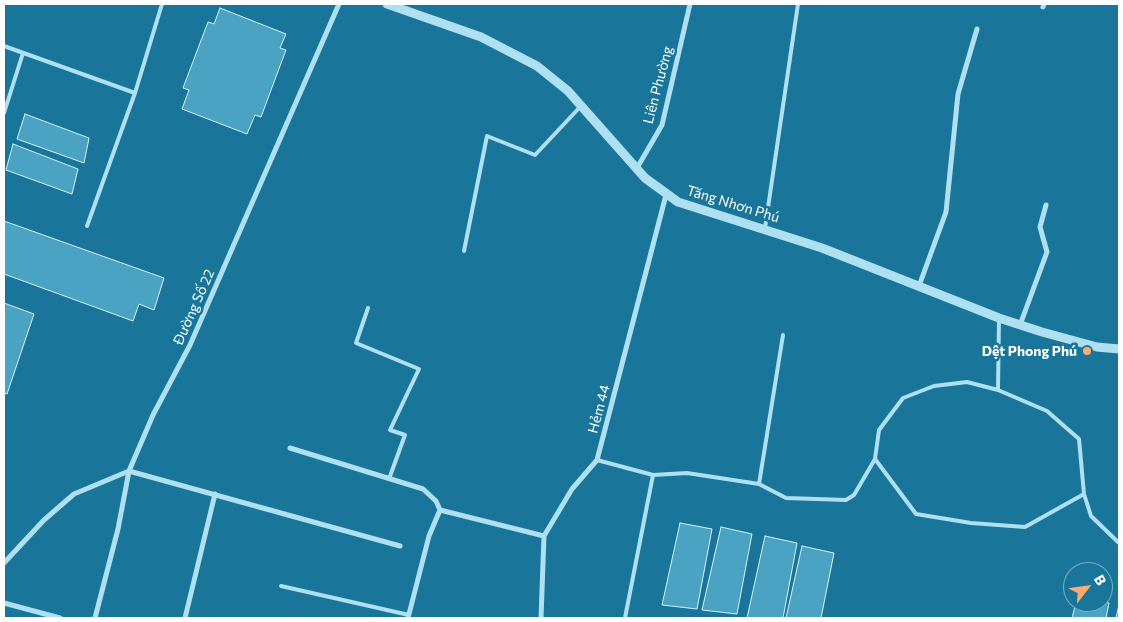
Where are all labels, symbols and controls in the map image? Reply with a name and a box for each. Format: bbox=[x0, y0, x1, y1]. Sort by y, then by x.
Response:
street label: Liên Phường bbox=[640, 44, 676, 126]
street label: Tăng Nhơn Phú bbox=[685, 182, 781, 226]
street label: Đường Số 22 bbox=[170, 267, 218, 347]
place label: Dệt Phong Phú bbox=[982, 343, 1077, 359]
marker: Dệt Phong Phú bbox=[1081, 345, 1093, 357]
street label: Hẻm 44 bbox=[584, 383, 614, 435]
north arrow bbox=[1063, 562, 1113, 612]
text: B bbox=[1091, 571, 1110, 588]

